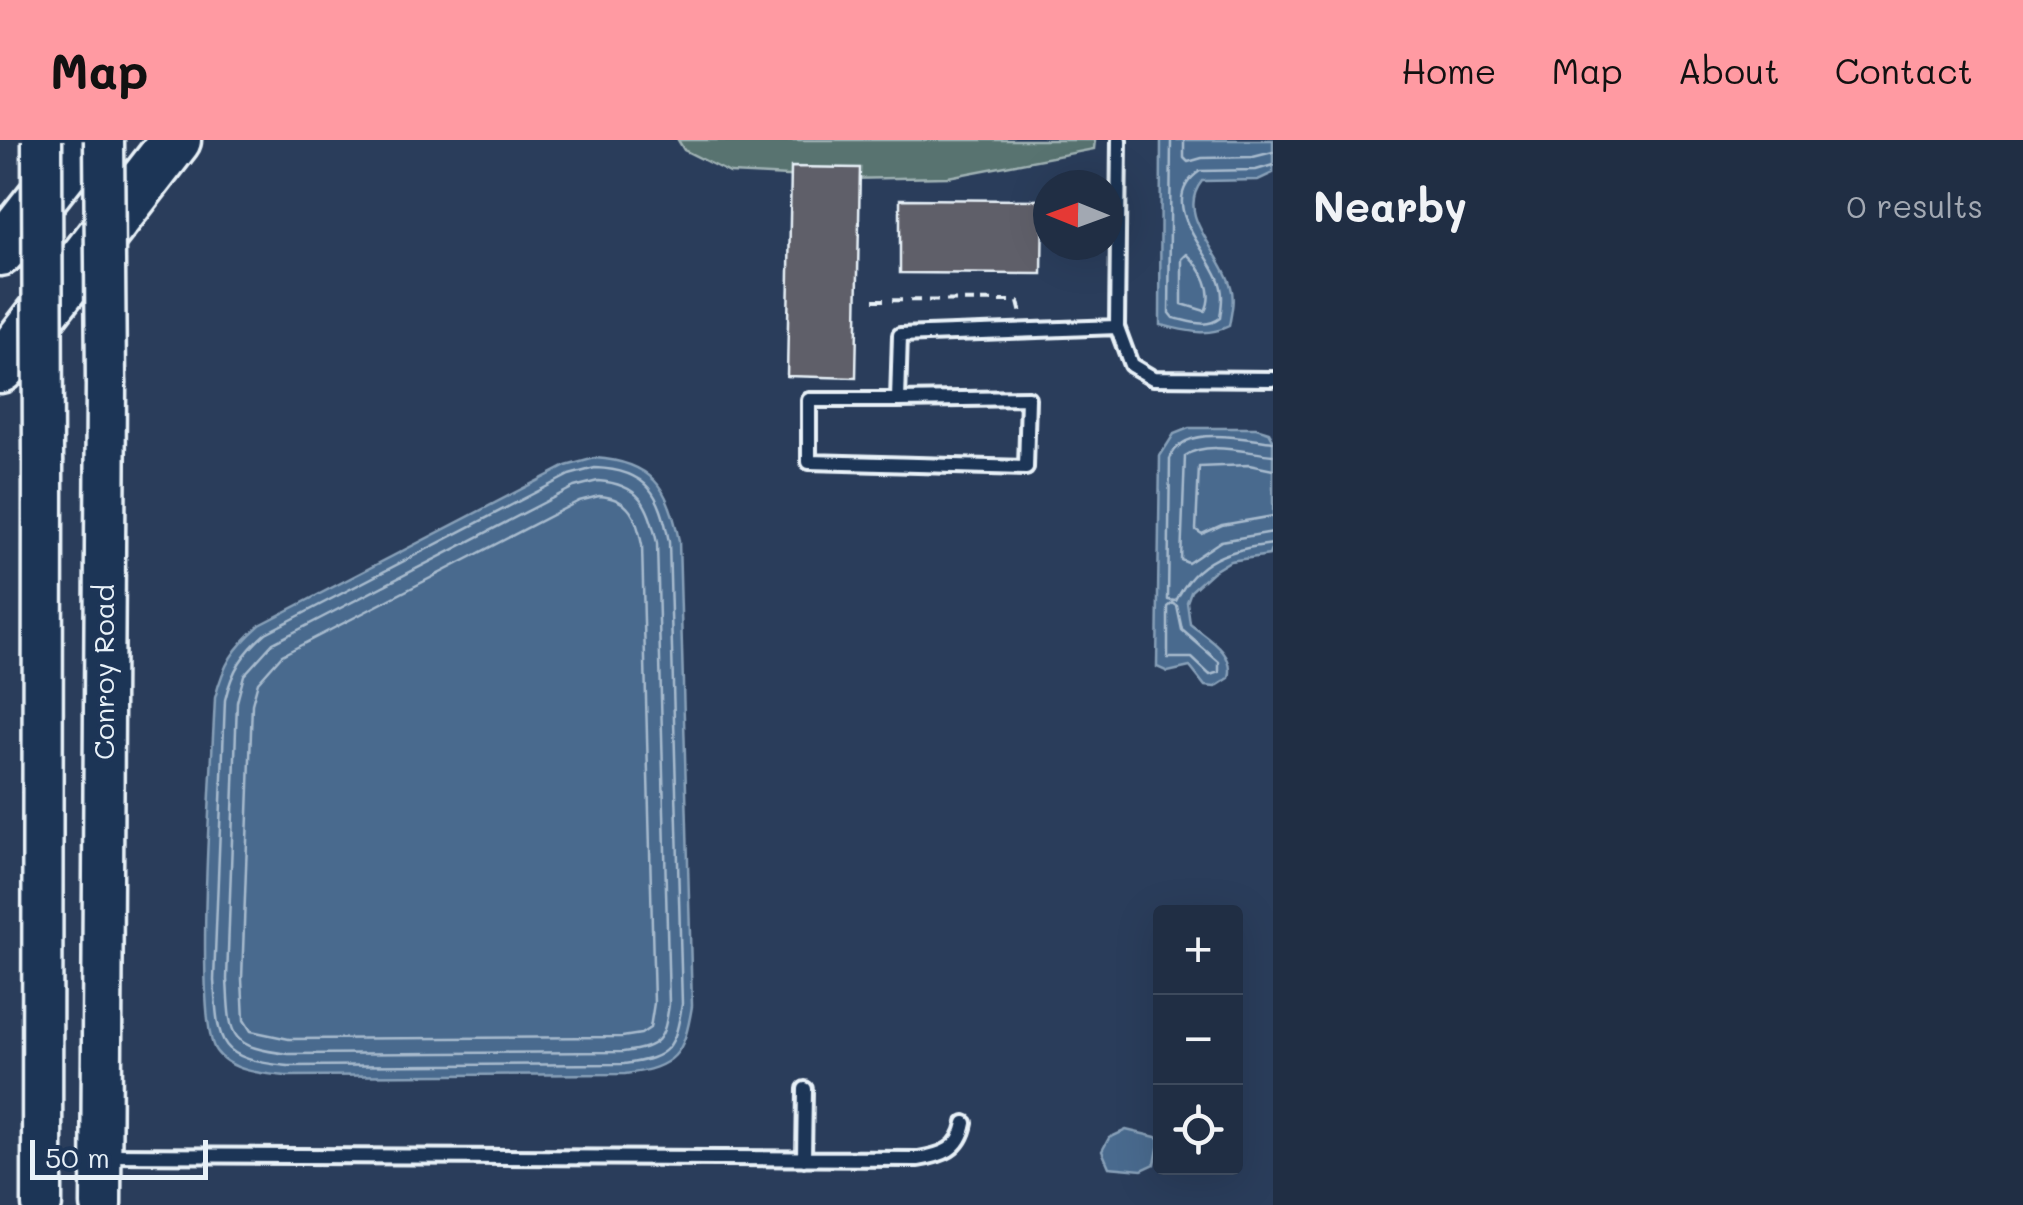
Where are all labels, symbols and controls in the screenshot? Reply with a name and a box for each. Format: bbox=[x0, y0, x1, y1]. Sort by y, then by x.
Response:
text: Map bbox=[50, 39, 149, 101]
text: Home bbox=[1401, 47, 1497, 93]
text: Map bbox=[1552, 47, 1623, 93]
text: About bbox=[1678, 47, 1780, 93]
text: Contact bbox=[1835, 47, 1973, 93]
north arrow bbox=[1033, 170, 1123, 260]
text: Nearby bbox=[1313, 178, 1467, 233]
text: 0 results bbox=[1846, 184, 1983, 226]
street label: Conroy Road bbox=[85, 584, 121, 760]
map controls bbox=[1153, 905, 1243, 1175]
button: + bbox=[1153, 905, 1243, 995]
button: − bbox=[1153, 995, 1243, 1085]
button: locate bbox=[1153, 1085, 1243, 1175]
scale bar bbox=[30, 1135, 208, 1180]
text: 50 m bbox=[45, 1139, 110, 1175]

